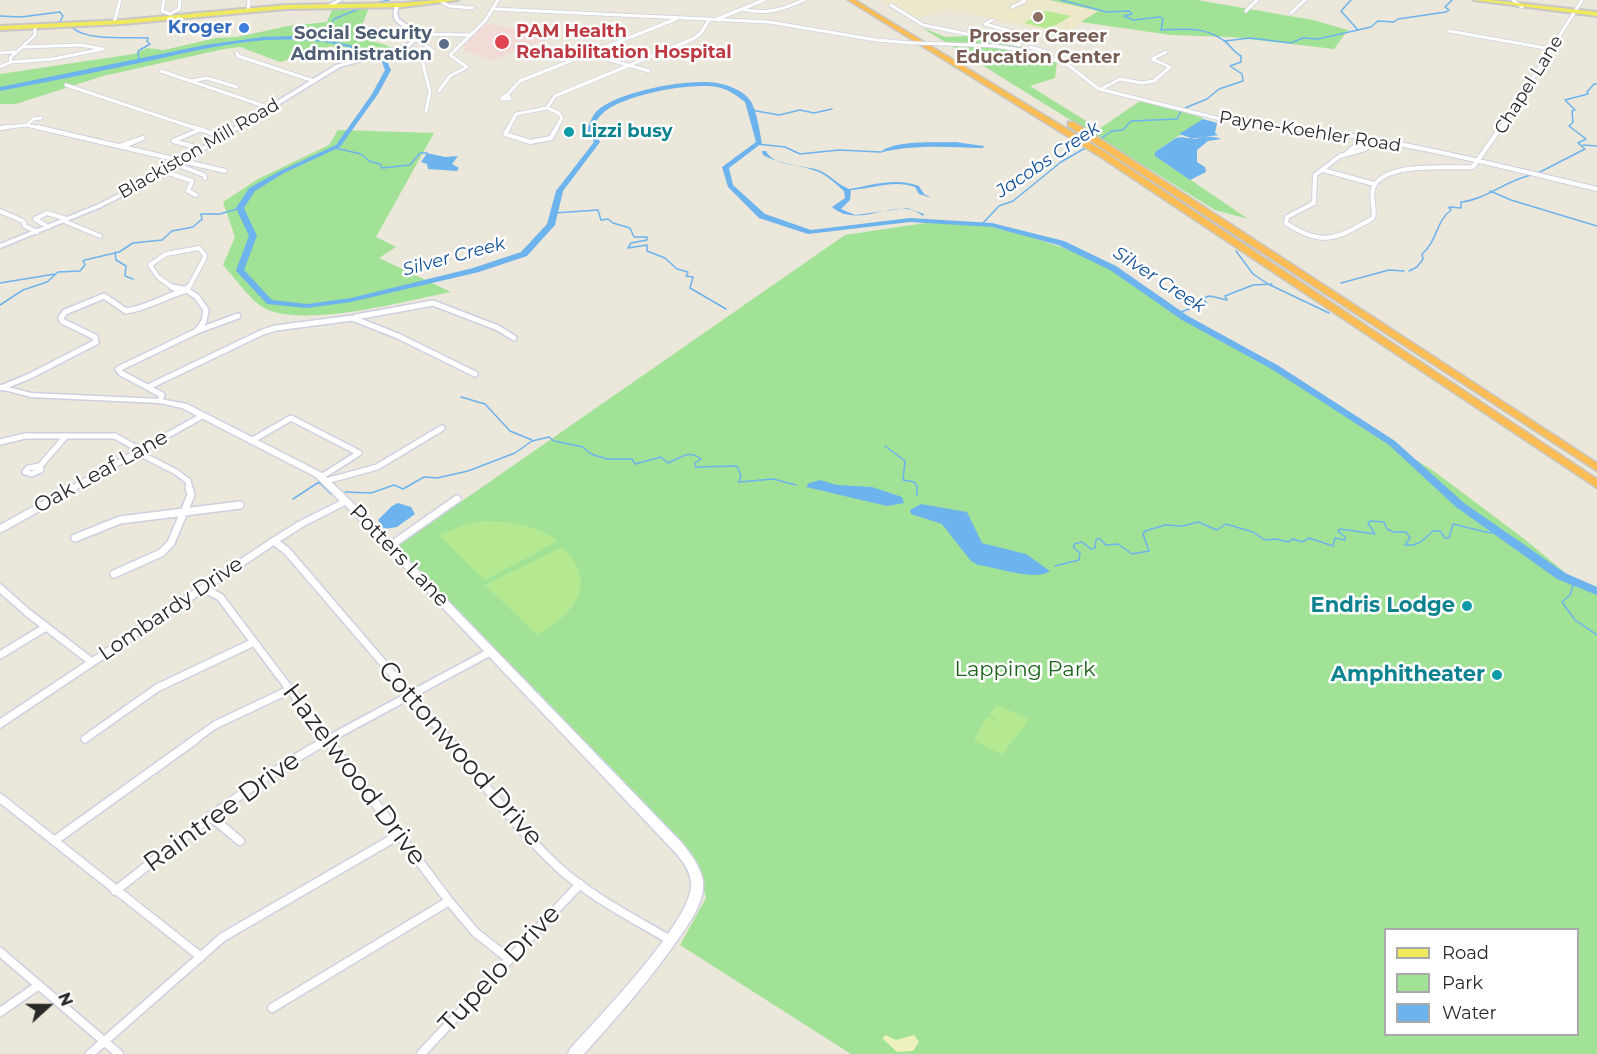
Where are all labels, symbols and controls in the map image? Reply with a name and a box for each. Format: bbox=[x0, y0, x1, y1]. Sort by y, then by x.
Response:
marker: Prosser Career Education Center bbox=[1031, 10, 1045, 24]
place label: Kroger bbox=[168, 17, 232, 39]
marker: Kroger bbox=[237, 21, 251, 35]
place label: PAM Health Rehabilitation Hospital bbox=[516, 21, 732, 63]
place label: Social Security Administration bbox=[291, 23, 432, 66]
place label: Prosser Career Education Center bbox=[956, 26, 1120, 68]
street label: Chapel Lane bbox=[1490, 32, 1568, 138]
marker: PAM Health Rehabilitation Hospital bbox=[493, 33, 511, 51]
marker: Social Security Administration bbox=[437, 37, 451, 51]
street label: Blackiston Mill Road bbox=[115, 94, 283, 204]
street label: Payne-Koehler Road bbox=[1217, 107, 1403, 157]
water label: Jacobs Creek bbox=[992, 117, 1104, 203]
place label: Lizzi busy bbox=[581, 121, 672, 143]
marker: Lizzi busy bbox=[562, 125, 576, 139]
water label: Silver Creek bbox=[400, 233, 508, 281]
water label: Silver Creek bbox=[1109, 242, 1209, 318]
street label: Oak Leaf Lane bbox=[30, 425, 172, 519]
street label: Potters Lane bbox=[344, 499, 454, 613]
street label: Lombardy Drive bbox=[94, 551, 248, 667]
place label: Endris Lodge bbox=[1311, 593, 1455, 619]
marker: Endris Lodge bbox=[1460, 599, 1474, 613]
street label: Cottonwood Drive bbox=[371, 655, 549, 853]
park label: Lapping Park bbox=[955, 657, 1095, 683]
place label: Amphitheater bbox=[1331, 662, 1485, 688]
marker: Amphitheater bbox=[1490, 668, 1504, 682]
street label: Hazelwood Drive bbox=[275, 678, 433, 872]
street label: Raintree Drive bbox=[138, 745, 306, 879]
street label: Tupelo Drive bbox=[433, 899, 567, 1039]
legend bbox=[1384, 928, 1579, 1036]
text: Road bbox=[1442, 942, 1489, 964]
text: Park bbox=[1442, 972, 1483, 994]
north arrow bbox=[18, 976, 78, 1036]
text: N bbox=[54, 990, 76, 1009]
text: Water bbox=[1442, 1002, 1497, 1024]

